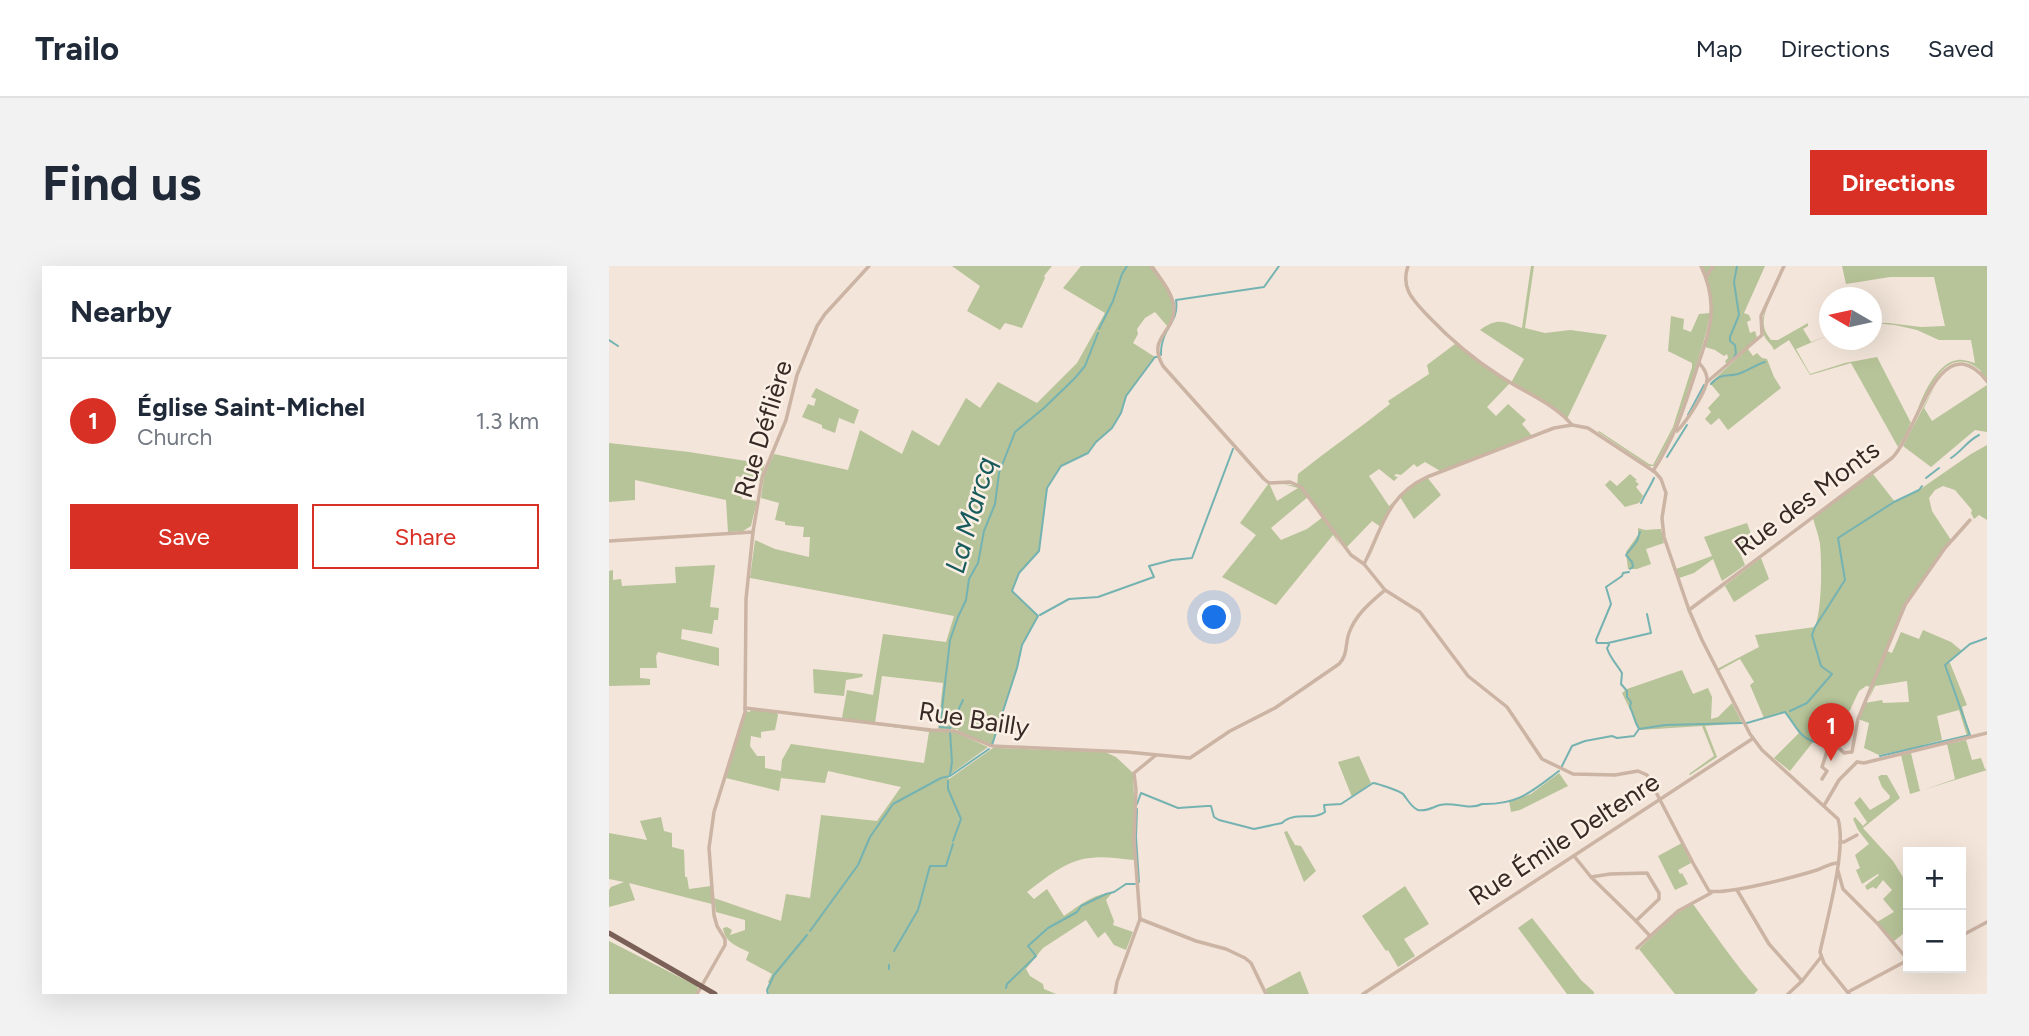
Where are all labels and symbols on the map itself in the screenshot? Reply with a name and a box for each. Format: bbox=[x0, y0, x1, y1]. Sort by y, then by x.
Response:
north arrow bbox=[1819, 287, 1882, 350]
street label: Rue Déflière bbox=[727, 356, 799, 502]
street label: Rue des Monts bbox=[1728, 433, 1886, 563]
water label: La Marcq bbox=[937, 453, 1003, 577]
your location bbox=[1197, 600, 1231, 634]
street label: Rue Bailly bbox=[916, 694, 1032, 744]
pin: 1 bbox=[1808, 703, 1854, 761]
street label: Rue Émile Deltenre bbox=[1463, 766, 1665, 912]

